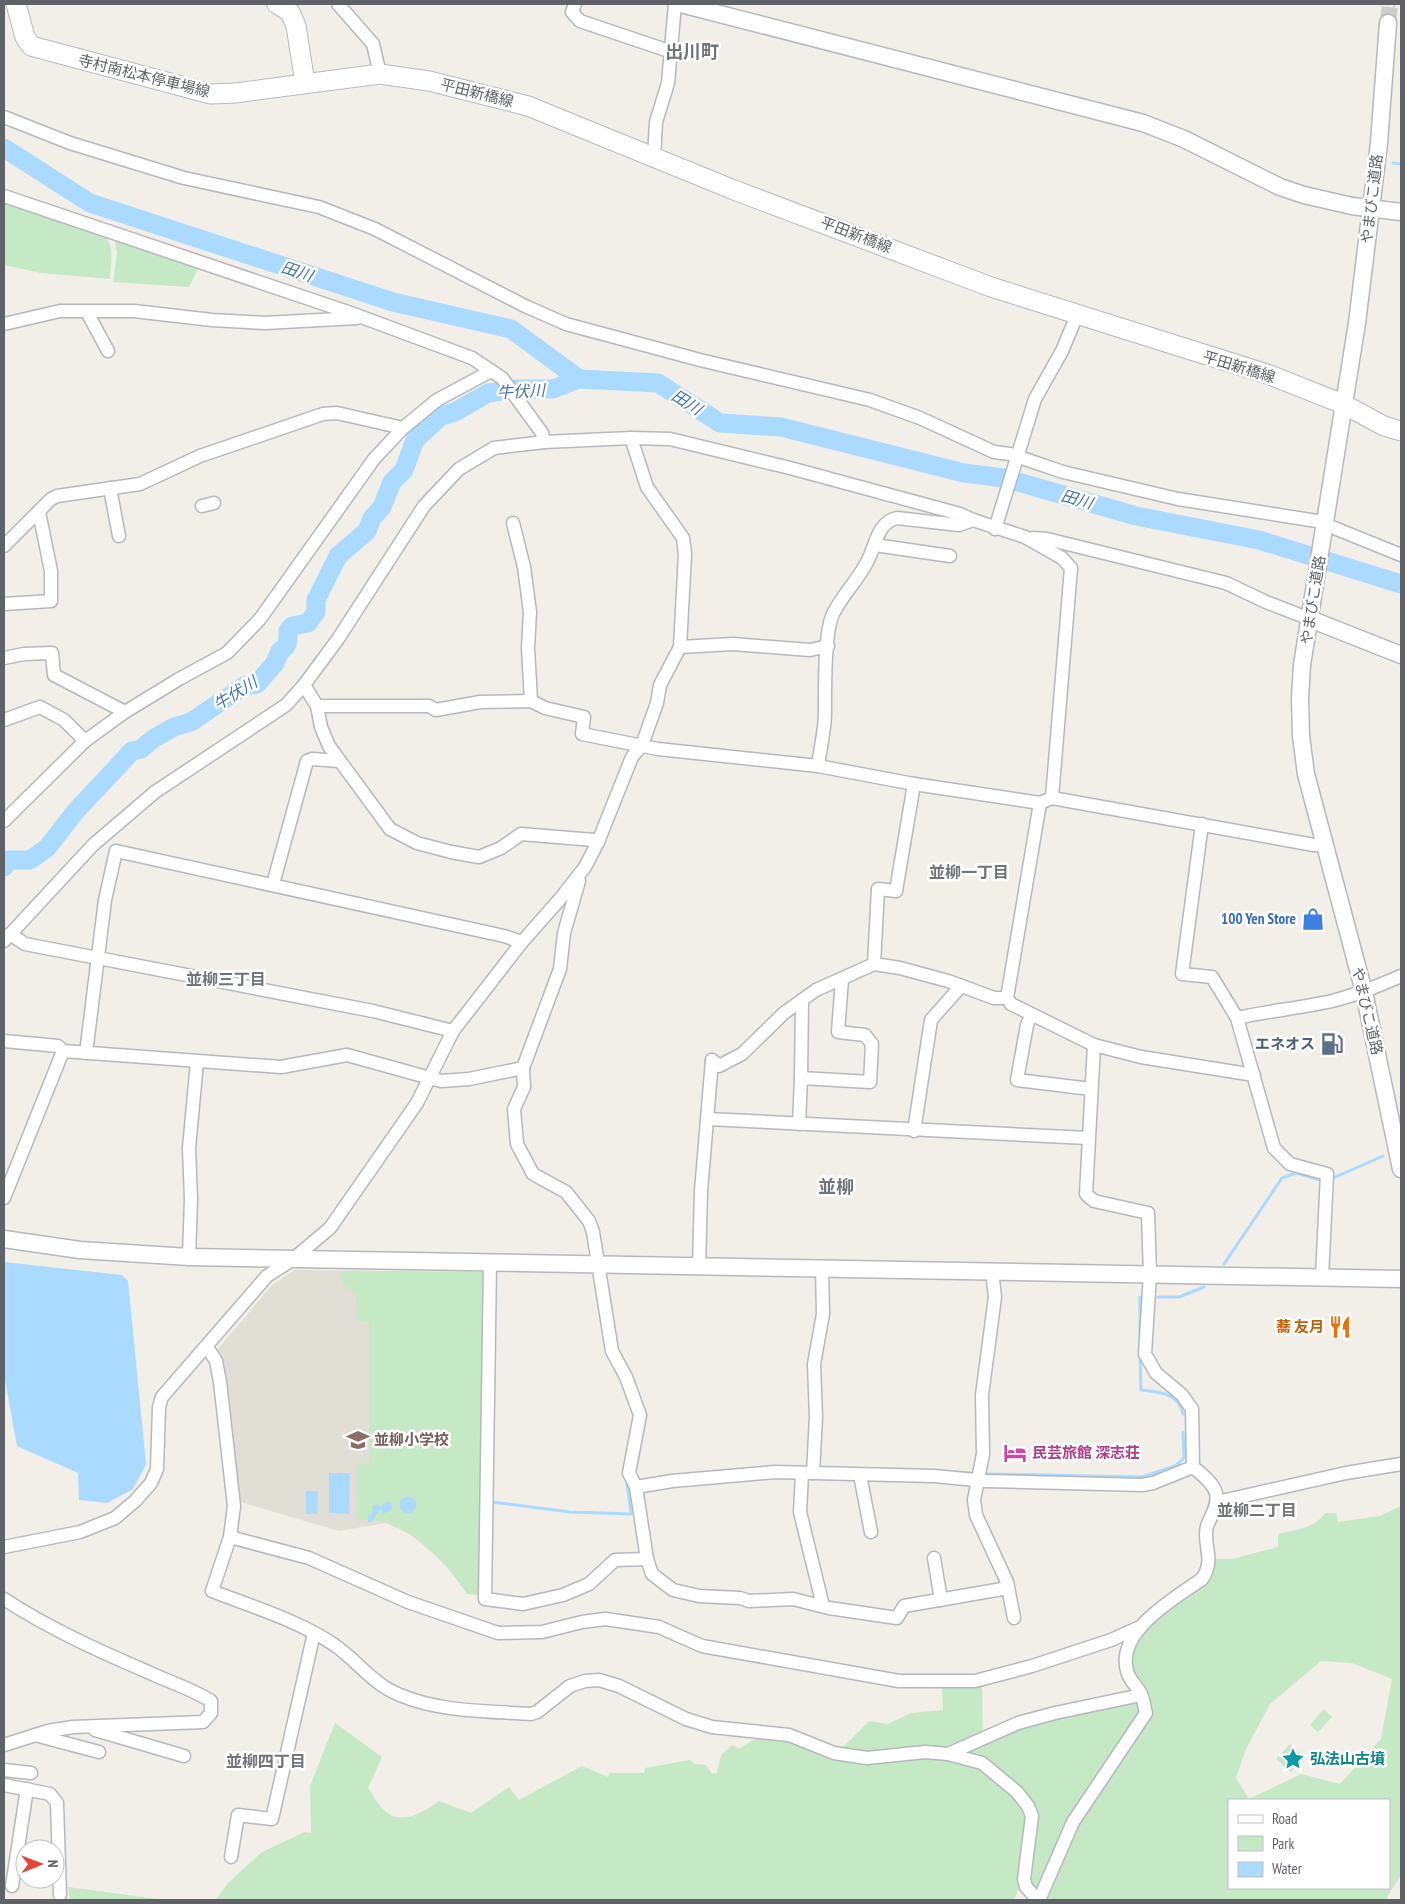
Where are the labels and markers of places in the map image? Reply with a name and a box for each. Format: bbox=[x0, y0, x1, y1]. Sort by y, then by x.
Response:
shop icon: 100 Yen Store bbox=[1300, 906, 1326, 932]
place label: 100 Yen Store bbox=[1221, 909, 1296, 928]
fuel station icon: エネオス bbox=[1319, 1031, 1345, 1057]
place label: エネオス bbox=[1255, 1034, 1315, 1053]
restaurant icon: 蕎 友月 bbox=[1327, 1314, 1353, 1340]
place label: 蕎 友月 bbox=[1276, 1317, 1324, 1336]
school or university icon: 並柳小学校 bbox=[345, 1427, 371, 1453]
place label: 並柳小学校 bbox=[374, 1430, 449, 1449]
hotel icon: 民芸旅館 深志荘 bbox=[1002, 1440, 1028, 1466]
place label: 民芸旅館 深志荘 bbox=[1032, 1443, 1140, 1462]
place icon: 弘法山古墳 bbox=[1280, 1746, 1306, 1772]
place label: 弘法山古墳 bbox=[1310, 1749, 1385, 1768]

